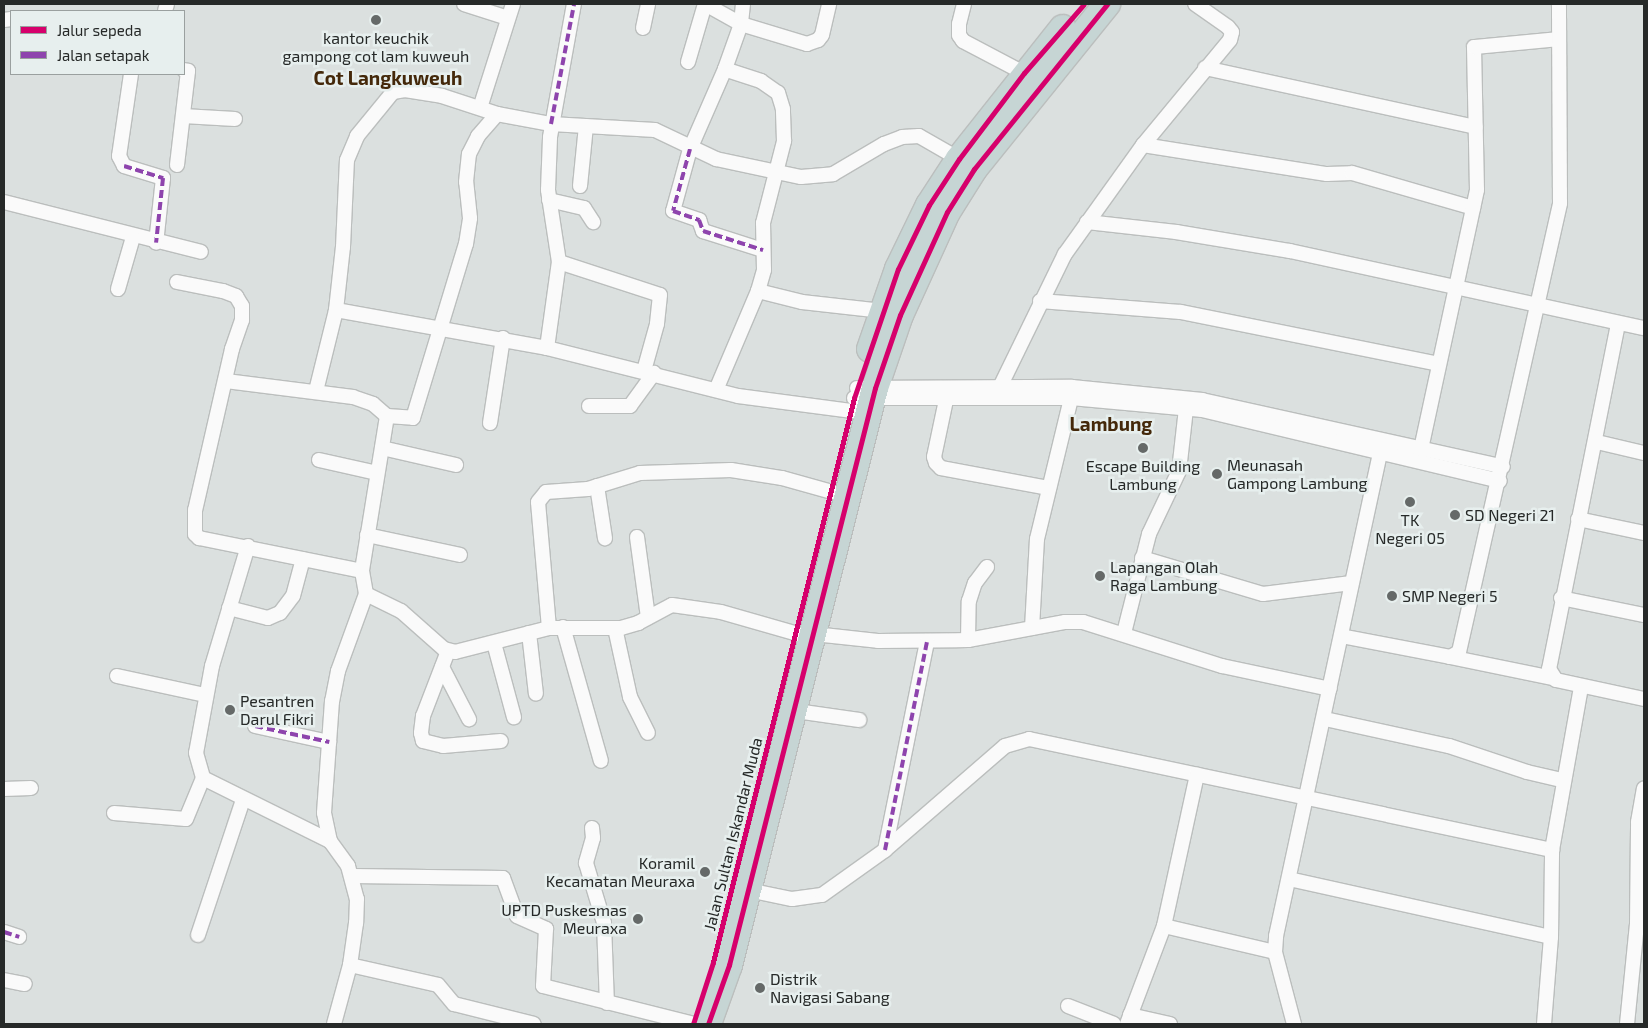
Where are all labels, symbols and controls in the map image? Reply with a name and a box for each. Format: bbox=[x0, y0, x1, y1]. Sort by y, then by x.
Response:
legend bbox=[10, 10, 185, 75]
marker: kantor keuchik gampong cot lam kuweuh bbox=[370, 14, 382, 26]
text: Jalur sepeda bbox=[57, 21, 142, 39]
place label: kantor keuchik gampong cot lam kuweuh bbox=[283, 28, 469, 66]
text: Jalan setapak bbox=[57, 46, 149, 64]
district label: Cot Langkuweuh bbox=[313, 67, 463, 89]
district label: Lambung bbox=[1070, 413, 1152, 435]
marker: Escape Building Lambung bbox=[1137, 442, 1149, 454]
place label: Meunasah Gampong Lambung bbox=[1227, 455, 1367, 493]
place label: Escape Building Lambung bbox=[1086, 456, 1200, 494]
marker: Meunasah Gampong Lambung bbox=[1211, 468, 1223, 480]
marker: TK Negeri 05 bbox=[1404, 496, 1416, 508]
place label: SD Negeri 21 bbox=[1465, 505, 1555, 525]
marker: SD Negeri 21 bbox=[1449, 509, 1461, 521]
place label: TK Negeri 05 bbox=[1375, 510, 1445, 548]
place label: Lapangan Olah Raga Lambung bbox=[1110, 557, 1218, 595]
marker: Lapangan Olah Raga Lambung bbox=[1094, 570, 1106, 582]
place label: SMP Negeri 5 bbox=[1402, 586, 1498, 606]
marker: SMP Negeri 5 bbox=[1386, 590, 1398, 602]
place label: Pesantren Darul Fikri bbox=[240, 691, 314, 729]
marker: Pesantren Darul Fikri bbox=[224, 704, 236, 716]
street label: Jalan Sultan Iskandar Muda bbox=[700, 735, 766, 933]
place label: Koramil Kecamatan Meuraxa bbox=[546, 853, 695, 891]
marker: Koramil Kecamatan Meuraxa bbox=[699, 866, 711, 878]
place label: UPTD Puskesmas Meuraxa bbox=[501, 900, 627, 938]
marker: UPTD Puskesmas Meuraxa bbox=[631, 912, 645, 926]
place label: Distrik Navigasi Sabang bbox=[770, 969, 890, 1007]
marker: Distrik Navigasi Sabang bbox=[754, 982, 766, 994]

